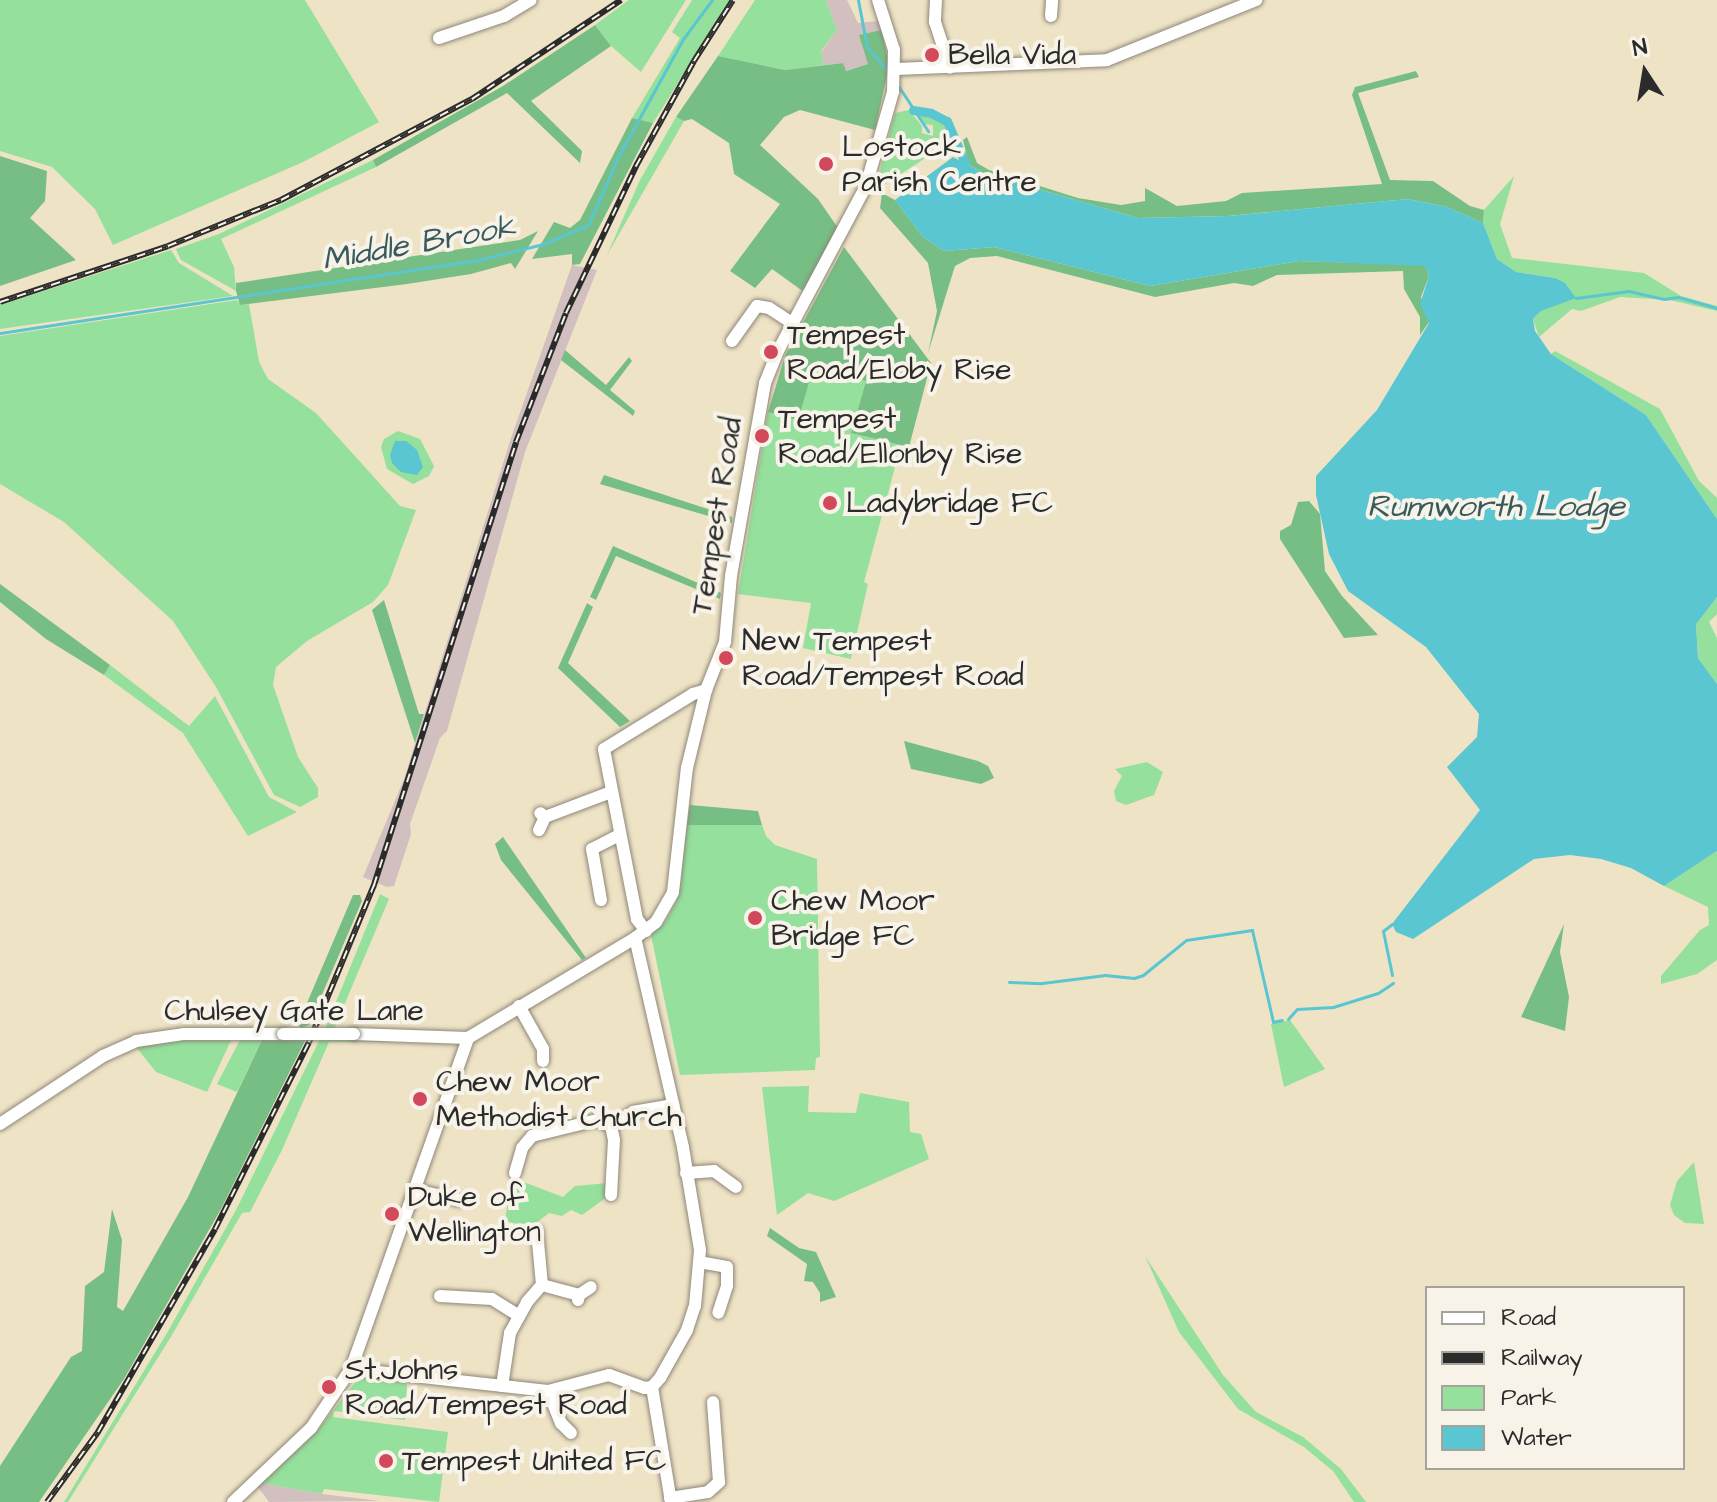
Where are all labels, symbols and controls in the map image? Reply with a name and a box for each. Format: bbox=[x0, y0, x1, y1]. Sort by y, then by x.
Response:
text: N bbox=[1630, 31, 1650, 65]
north arrow bbox=[1605, 32, 1685, 112]
place label: Bella Vida bbox=[948, 37, 1076, 73]
marker: Bella Vida bbox=[923, 46, 941, 64]
place label: Lostock Parish Centre bbox=[842, 129, 1037, 200]
marker: Lostock Parish Centre bbox=[817, 155, 835, 173]
water label: Middle Brook bbox=[319, 208, 519, 280]
place label: Tempest Road/Eloby Rise bbox=[787, 317, 1011, 388]
marker: Tempest Road/Eloby Rise bbox=[762, 343, 780, 361]
place label: Tempest Road/Ellonby Rise bbox=[778, 401, 1022, 472]
street label: Tempest Road bbox=[684, 415, 750, 617]
marker: Tempest Road/Ellonby Rise bbox=[753, 427, 771, 445]
place label: Ladybridge FC bbox=[846, 485, 1053, 521]
water label: Rumworth Lodge bbox=[1367, 488, 1625, 526]
marker: Ladybridge FC bbox=[821, 494, 839, 512]
place label: New Tempest Road/Tempest Road bbox=[742, 623, 1024, 694]
marker: New Tempest Road/Tempest Road bbox=[717, 649, 735, 667]
place label: Chew Moor Bridge FC bbox=[771, 883, 935, 954]
marker: Chew Moor Bridge FC bbox=[746, 909, 764, 927]
street label: Chulsey Gate Lane bbox=[164, 993, 424, 1029]
place label: Chew Moor Methodist Church bbox=[436, 1064, 682, 1134]
marker: Chew Moor Methodist Church bbox=[411, 1090, 429, 1108]
place label: Duke of Wellington bbox=[408, 1179, 541, 1250]
marker: Duke of Wellington bbox=[383, 1205, 401, 1223]
legend bbox=[1425, 1286, 1685, 1470]
text: Road bbox=[1501, 1301, 1556, 1335]
text: Railway bbox=[1501, 1341, 1583, 1375]
place label: St.Johns Road/Tempest Road bbox=[345, 1352, 627, 1422]
marker: St.Johns Road/Tempest Road bbox=[320, 1378, 338, 1396]
text: Park bbox=[1501, 1381, 1557, 1415]
text: Water bbox=[1501, 1421, 1572, 1455]
place label: Tempest United FC bbox=[402, 1443, 667, 1479]
marker: Tempest United FC bbox=[377, 1452, 395, 1470]

